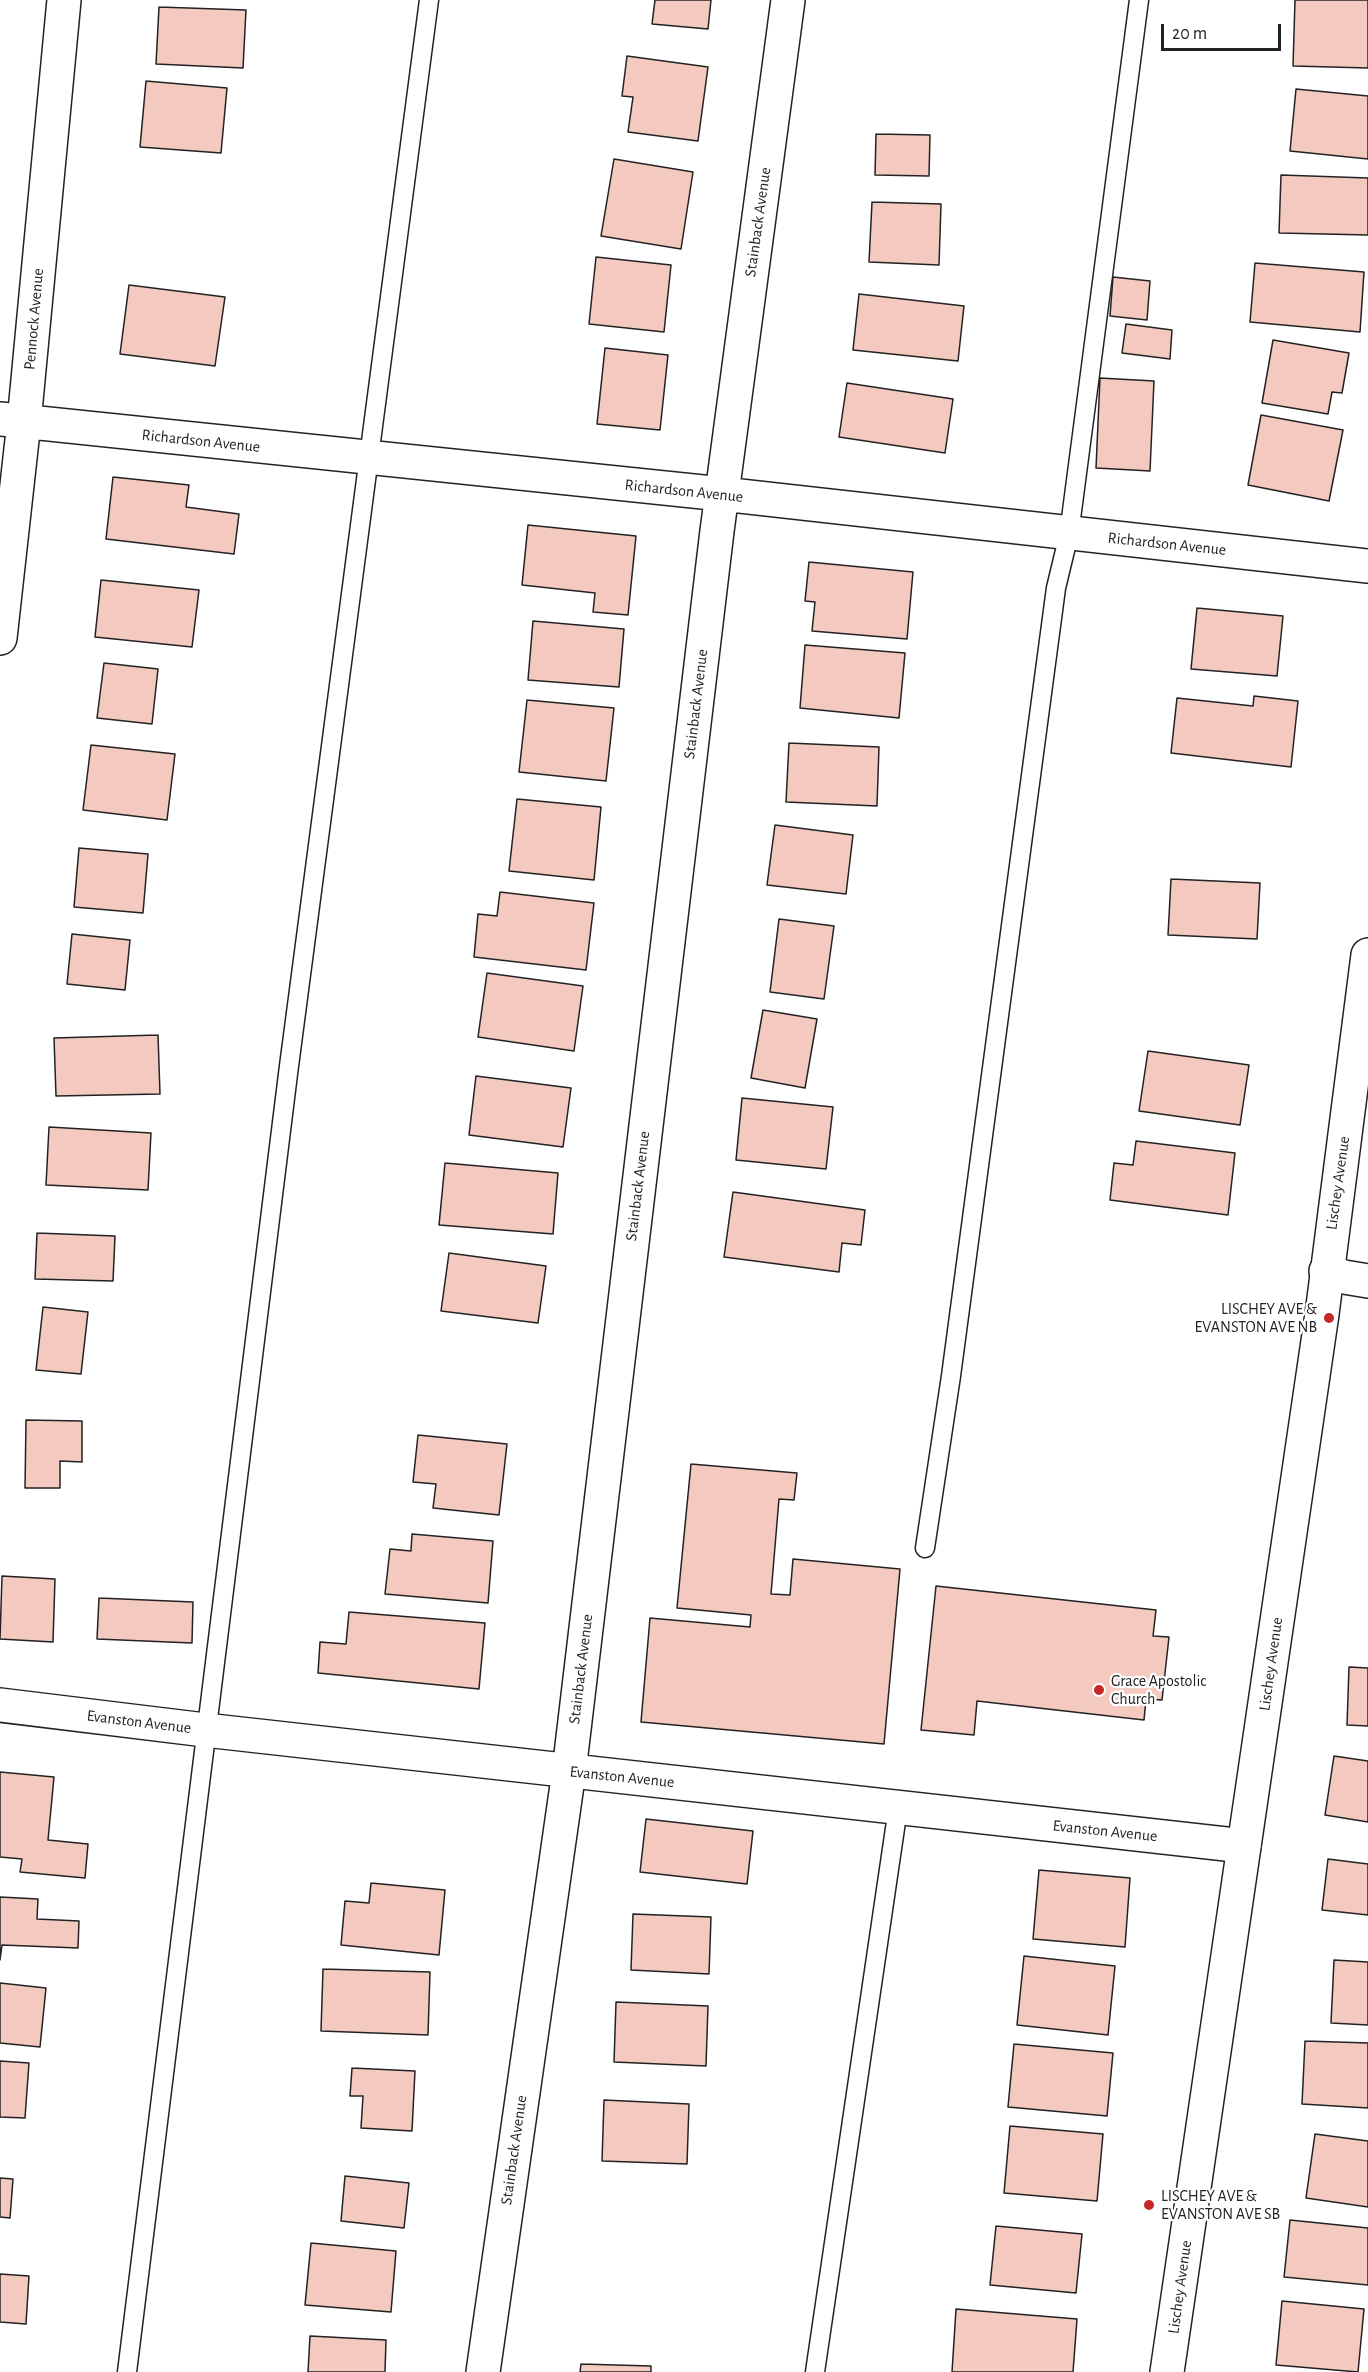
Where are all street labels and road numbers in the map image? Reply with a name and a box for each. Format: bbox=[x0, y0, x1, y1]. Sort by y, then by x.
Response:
street label: Stainback Avenue bbox=[741, 166, 775, 278]
street label: Pennock Avenue bbox=[20, 267, 48, 371]
street label: Richardson Avenue bbox=[141, 425, 261, 457]
street label: Richardson Avenue bbox=[624, 475, 744, 507]
street label: Richardson Avenue bbox=[1107, 528, 1227, 560]
street label: Stainback Avenue bbox=[680, 648, 712, 760]
street label: Stainback Avenue bbox=[622, 1130, 654, 1242]
street label: Lischey Avenue bbox=[1322, 1135, 1354, 1231]
street label: Stainback Avenue bbox=[565, 1613, 597, 1725]
street label: Lischey Avenue bbox=[1255, 1616, 1287, 1712]
street label: Evanston Avenue bbox=[86, 1706, 192, 1738]
street label: Evanston Avenue bbox=[569, 1762, 675, 1792]
street label: Evanston Avenue bbox=[1052, 1816, 1158, 1846]
street label: Stainback Avenue bbox=[497, 2094, 531, 2206]
street label: Lischey Avenue bbox=[1164, 2239, 1196, 2335]

